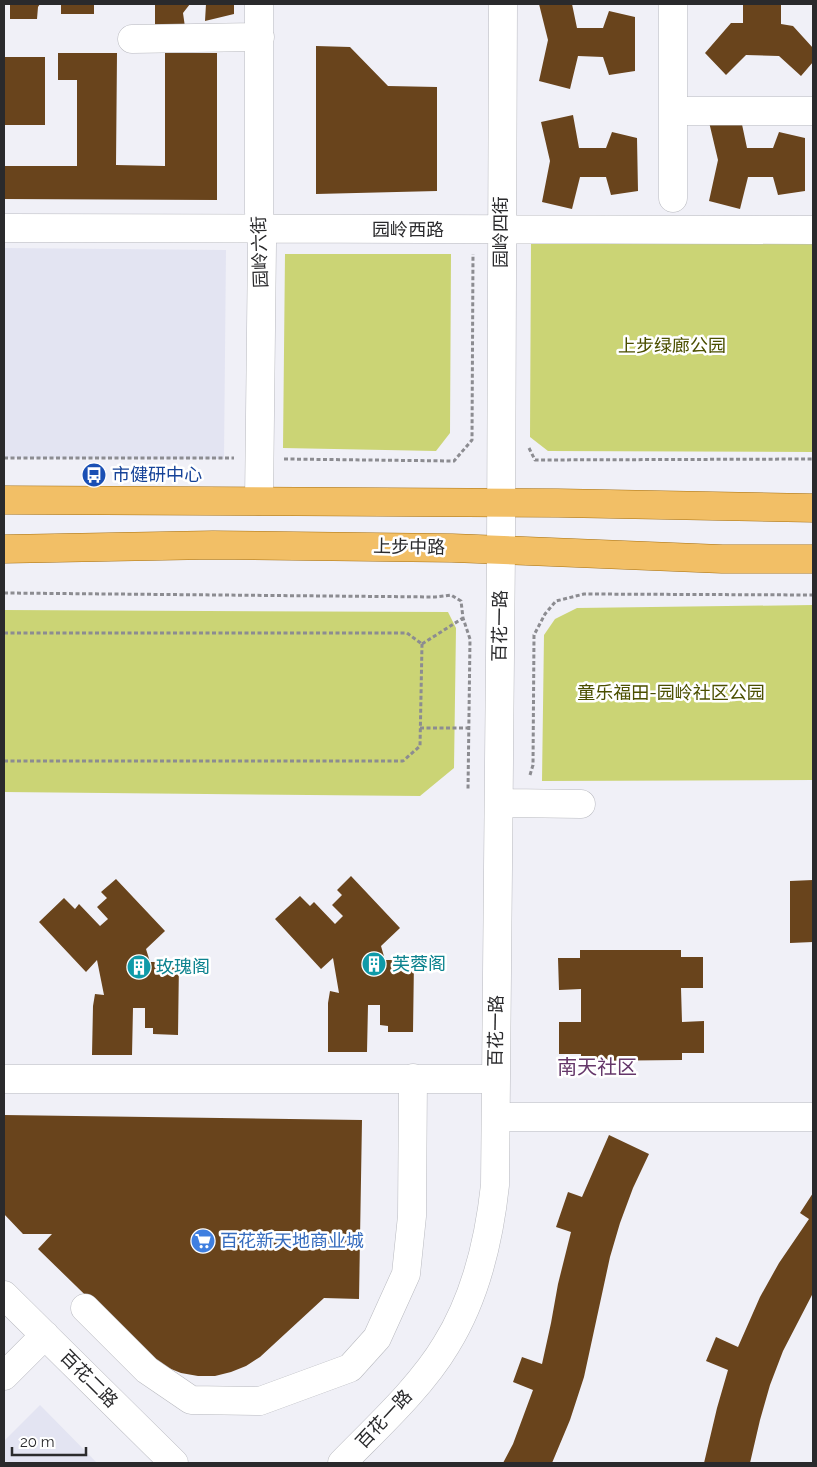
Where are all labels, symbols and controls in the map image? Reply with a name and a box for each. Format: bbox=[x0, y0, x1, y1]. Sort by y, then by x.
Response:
street label: 园岭四街 bbox=[490, 196, 511, 268]
street label: 园岭六街 bbox=[248, 216, 271, 288]
street label: 园岭西路 bbox=[372, 219, 444, 240]
park label: 上步绿廊公园 bbox=[618, 335, 726, 356]
bus stop icon: 市健研中心 bbox=[81, 462, 107, 488]
place label: 市健研中心 bbox=[112, 464, 202, 485]
street label: 上步中路 bbox=[373, 535, 445, 558]
street label: 百花一路 bbox=[488, 590, 511, 662]
park label: 童乐福田-园岭社区公园 bbox=[577, 682, 765, 703]
building icon: 芙蓉阁 bbox=[361, 951, 387, 977]
place label: 芙蓉阁 bbox=[392, 953, 446, 974]
building icon: 玫瑰阁 bbox=[126, 954, 152, 980]
place label: 玫瑰阁 bbox=[156, 956, 210, 977]
street label: 百花一路 bbox=[484, 995, 507, 1067]
district label: 南天社区 bbox=[557, 1055, 637, 1079]
supermarket icon: 百花新天地商业城 bbox=[190, 1228, 216, 1254]
place label: 百花新天地商业城 bbox=[220, 1230, 364, 1251]
street label: 百花二路 bbox=[56, 1346, 122, 1412]
street label: 百花一路 bbox=[351, 1385, 416, 1452]
scale bar bbox=[12, 1424, 86, 1456]
text: 20 m bbox=[20, 1433, 55, 1451]

